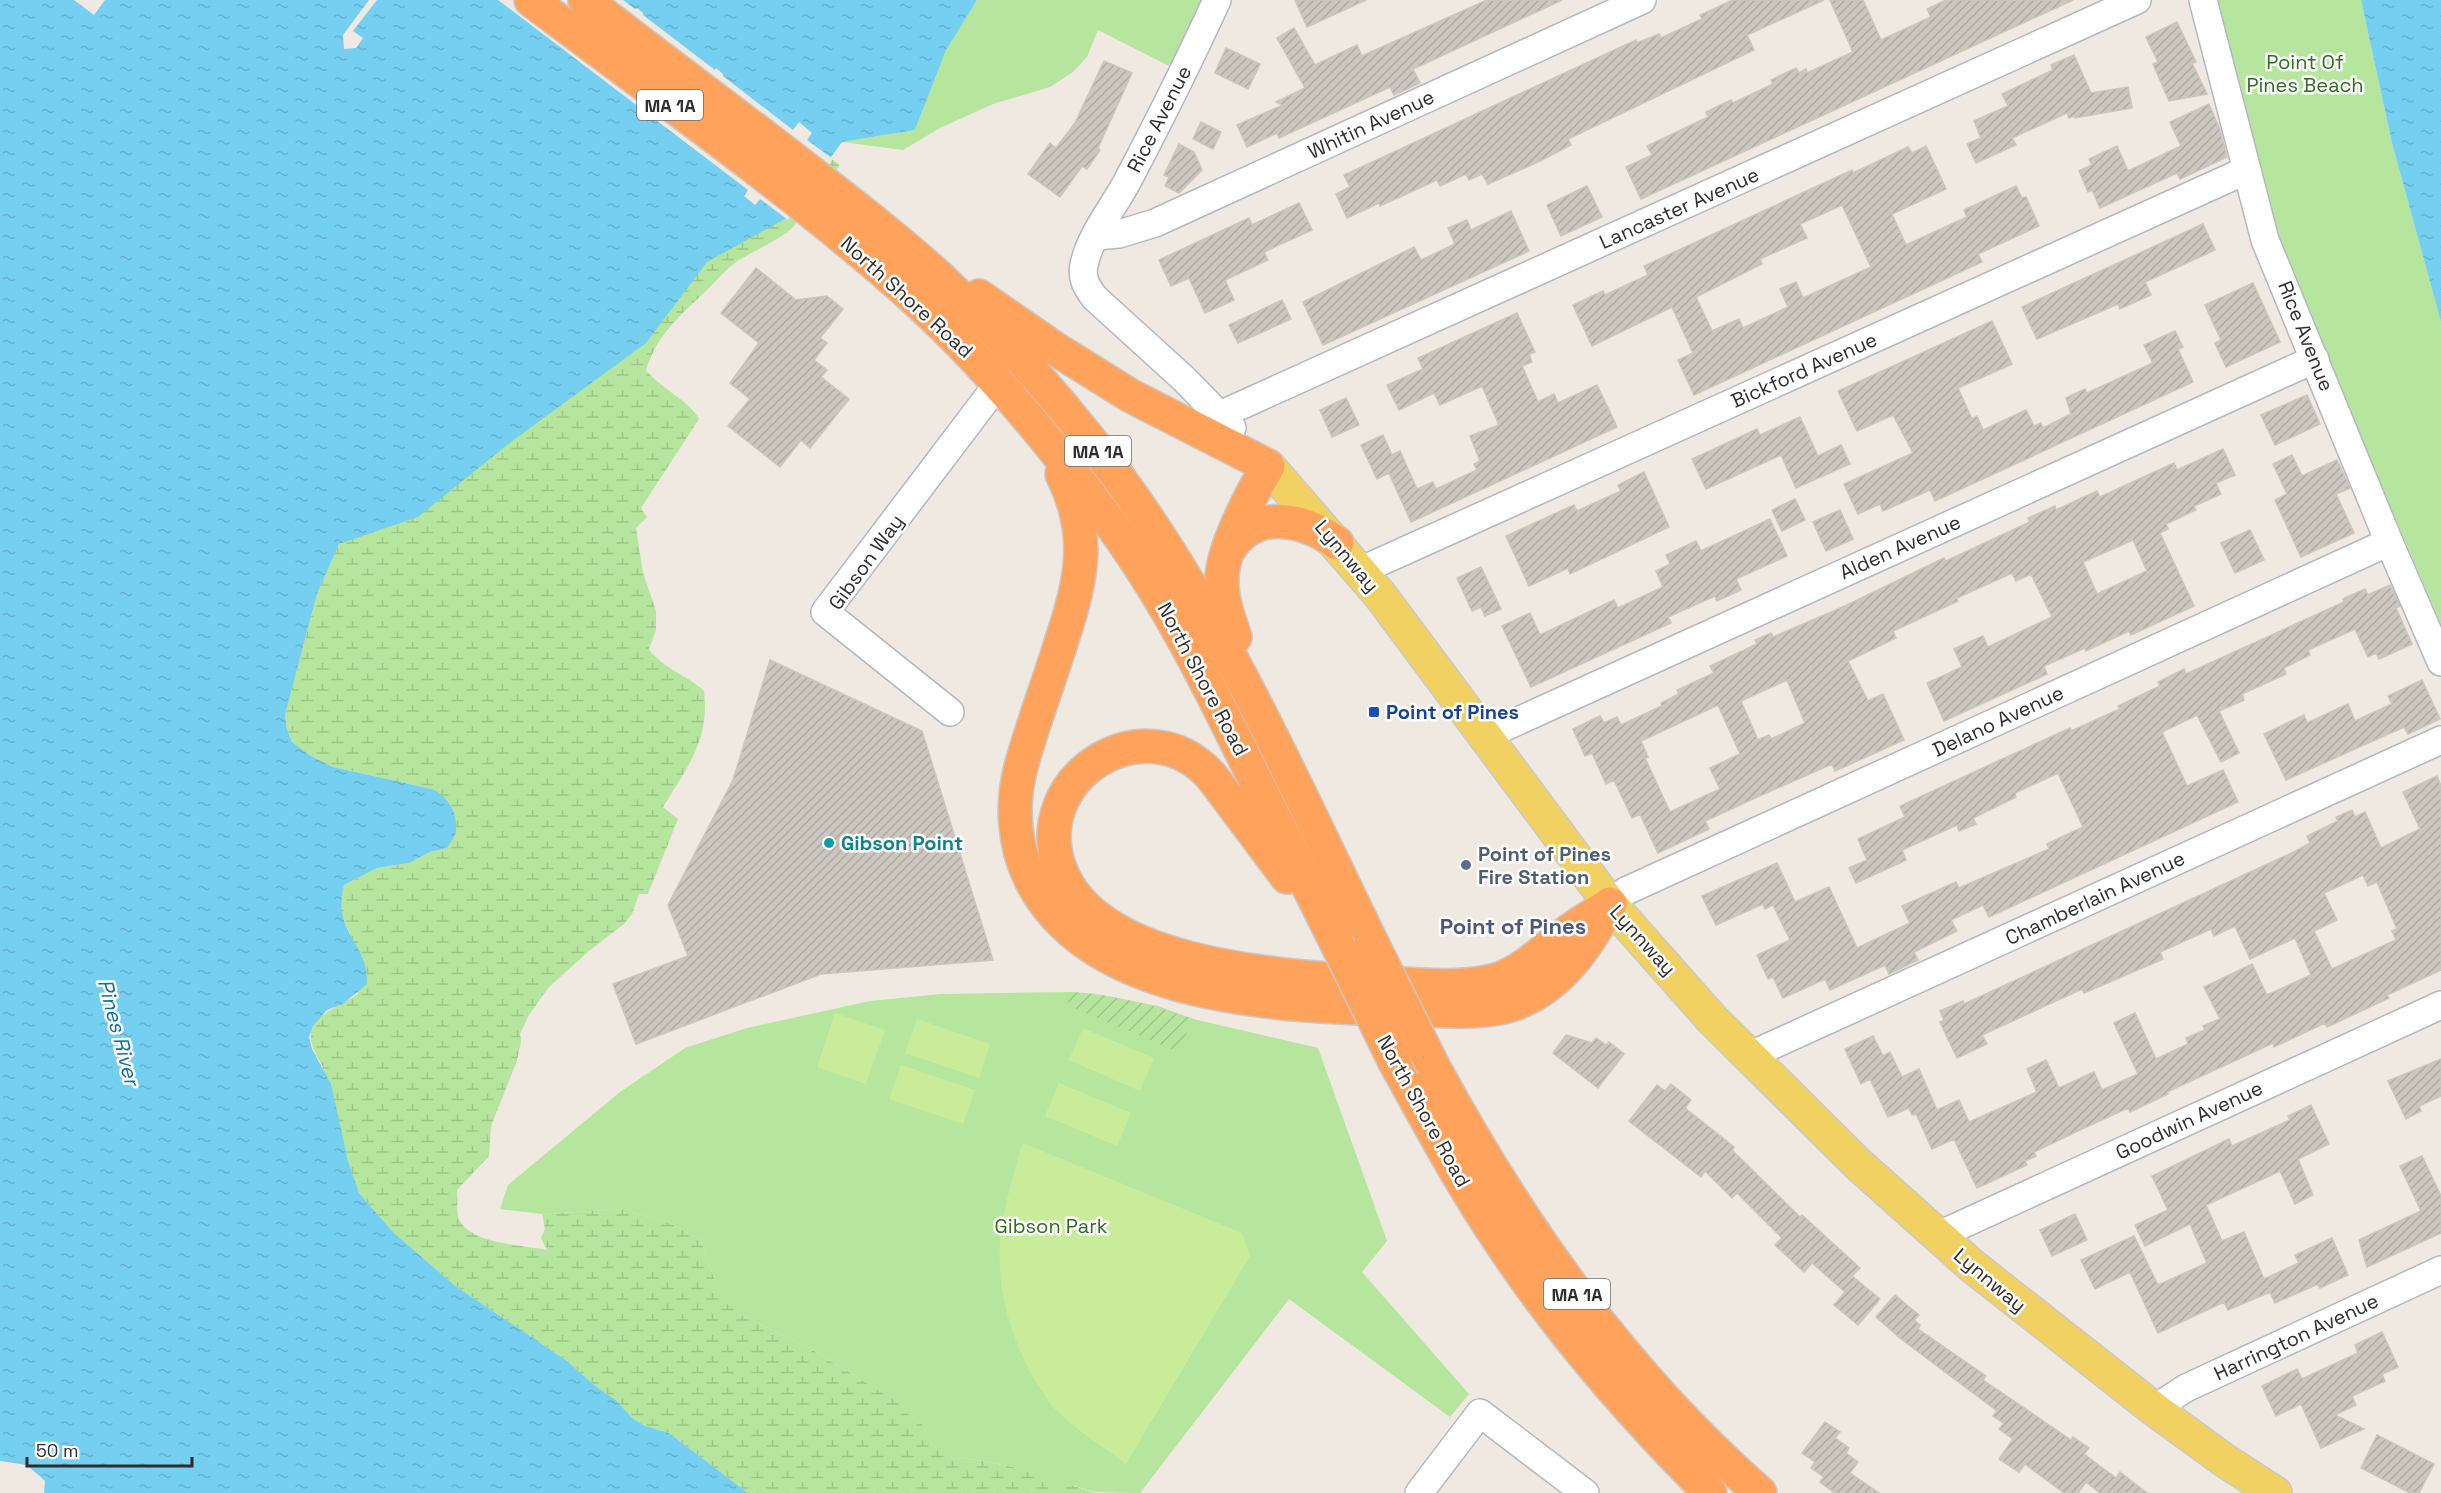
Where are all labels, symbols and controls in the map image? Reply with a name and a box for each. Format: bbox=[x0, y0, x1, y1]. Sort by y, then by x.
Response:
park label: Point Of Pines Beach bbox=[2246, 49, 2364, 98]
street label: Rice Avenue bbox=[1121, 61, 1197, 177]
street label: Whitin Avenue bbox=[1304, 83, 1438, 165]
road number: MA 1A bbox=[637, 90, 703, 120]
street label: Lancaster Avenue bbox=[1595, 161, 1763, 255]
street label: North Shore Road bbox=[835, 230, 979, 364]
street label: Rice Avenue bbox=[2272, 277, 2340, 395]
street label: Bickford Avenue bbox=[1727, 326, 1881, 414]
road number: MA 1A bbox=[1065, 436, 1131, 466]
street label: Gibson Way bbox=[823, 509, 909, 615]
street label: Alden Avenue bbox=[1835, 509, 1965, 585]
street label: Lynnway bbox=[1309, 514, 1385, 598]
street label: North Shore Road bbox=[1152, 598, 1254, 760]
street label: Delano Avenue bbox=[1928, 679, 2068, 763]
place label: Point of Pines bbox=[1386, 699, 1519, 725]
marker: Point of Pines bbox=[1367, 705, 1381, 719]
place label: Gibson Point bbox=[841, 830, 963, 856]
marker: Gibson Point bbox=[822, 836, 836, 850]
place label: Point of Pines Fire Station bbox=[1478, 841, 1611, 890]
street label: Chamberlain Avenue bbox=[2001, 845, 2189, 951]
marker: Point of Pines Fire Station bbox=[1459, 858, 1473, 872]
street label: Lynnway bbox=[1604, 899, 1682, 981]
district label: Point of Pines bbox=[1440, 912, 1586, 940]
water label: Pines River bbox=[92, 976, 147, 1090]
street label: North Shore Road bbox=[1371, 1030, 1477, 1192]
street label: Goodwin Avenue bbox=[2111, 1075, 2267, 1165]
park label: Gibson Park bbox=[995, 1213, 1108, 1239]
street label: Lynnway bbox=[1948, 1242, 2032, 1318]
road number: MA 1A bbox=[1544, 1279, 1610, 1309]
street label: Harrington Avenue bbox=[2210, 1287, 2382, 1387]
scale bar bbox=[27, 1430, 192, 1468]
text: 50 m bbox=[36, 1439, 78, 1462]

